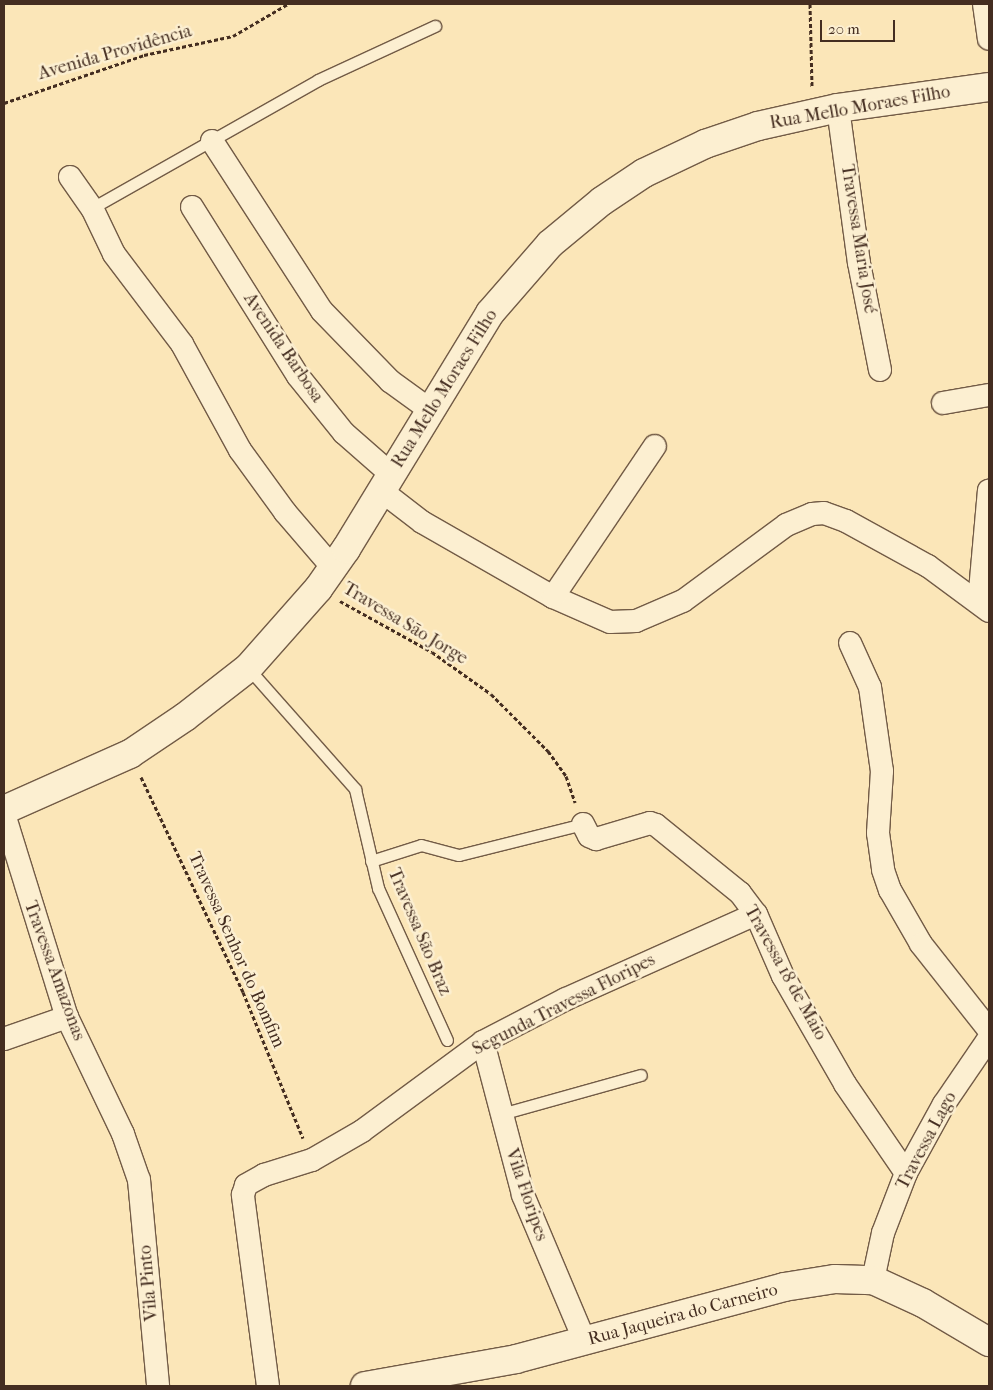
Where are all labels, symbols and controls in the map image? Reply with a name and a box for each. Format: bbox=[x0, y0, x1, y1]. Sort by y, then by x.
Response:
scale bar bbox=[823, 10, 898, 42]
text: 20 m bbox=[828, 20, 860, 38]
street label: Avenida Providência bbox=[36, 21, 194, 85]
street label: Rua Mello Moraes Filho bbox=[768, 81, 952, 135]
street label: Travessa Maria José bbox=[836, 163, 880, 315]
street label: Avenida Barbosa bbox=[238, 289, 328, 407]
street label: Rua Mello Moraes Filho bbox=[387, 306, 503, 472]
street label: Travessa Sāo Jorge bbox=[339, 578, 471, 670]
street label: Travessa Senhor do Bomfim bbox=[183, 849, 289, 1051]
street label: Travessa São Braz bbox=[383, 865, 455, 999]
street label: Travessa Amazonas bbox=[19, 898, 89, 1044]
street label: Travessa 18 de Maio bbox=[739, 902, 831, 1044]
street label: Segunda Travessa Floripes bbox=[469, 949, 659, 1061]
street label: Travessa Lago bbox=[892, 1088, 962, 1194]
street label: Vila Floripes bbox=[500, 1146, 552, 1244]
street label: Vila Pinto bbox=[135, 1244, 163, 1322]
street label: Rua Jaqueira do Carneiro bbox=[586, 1279, 780, 1351]

